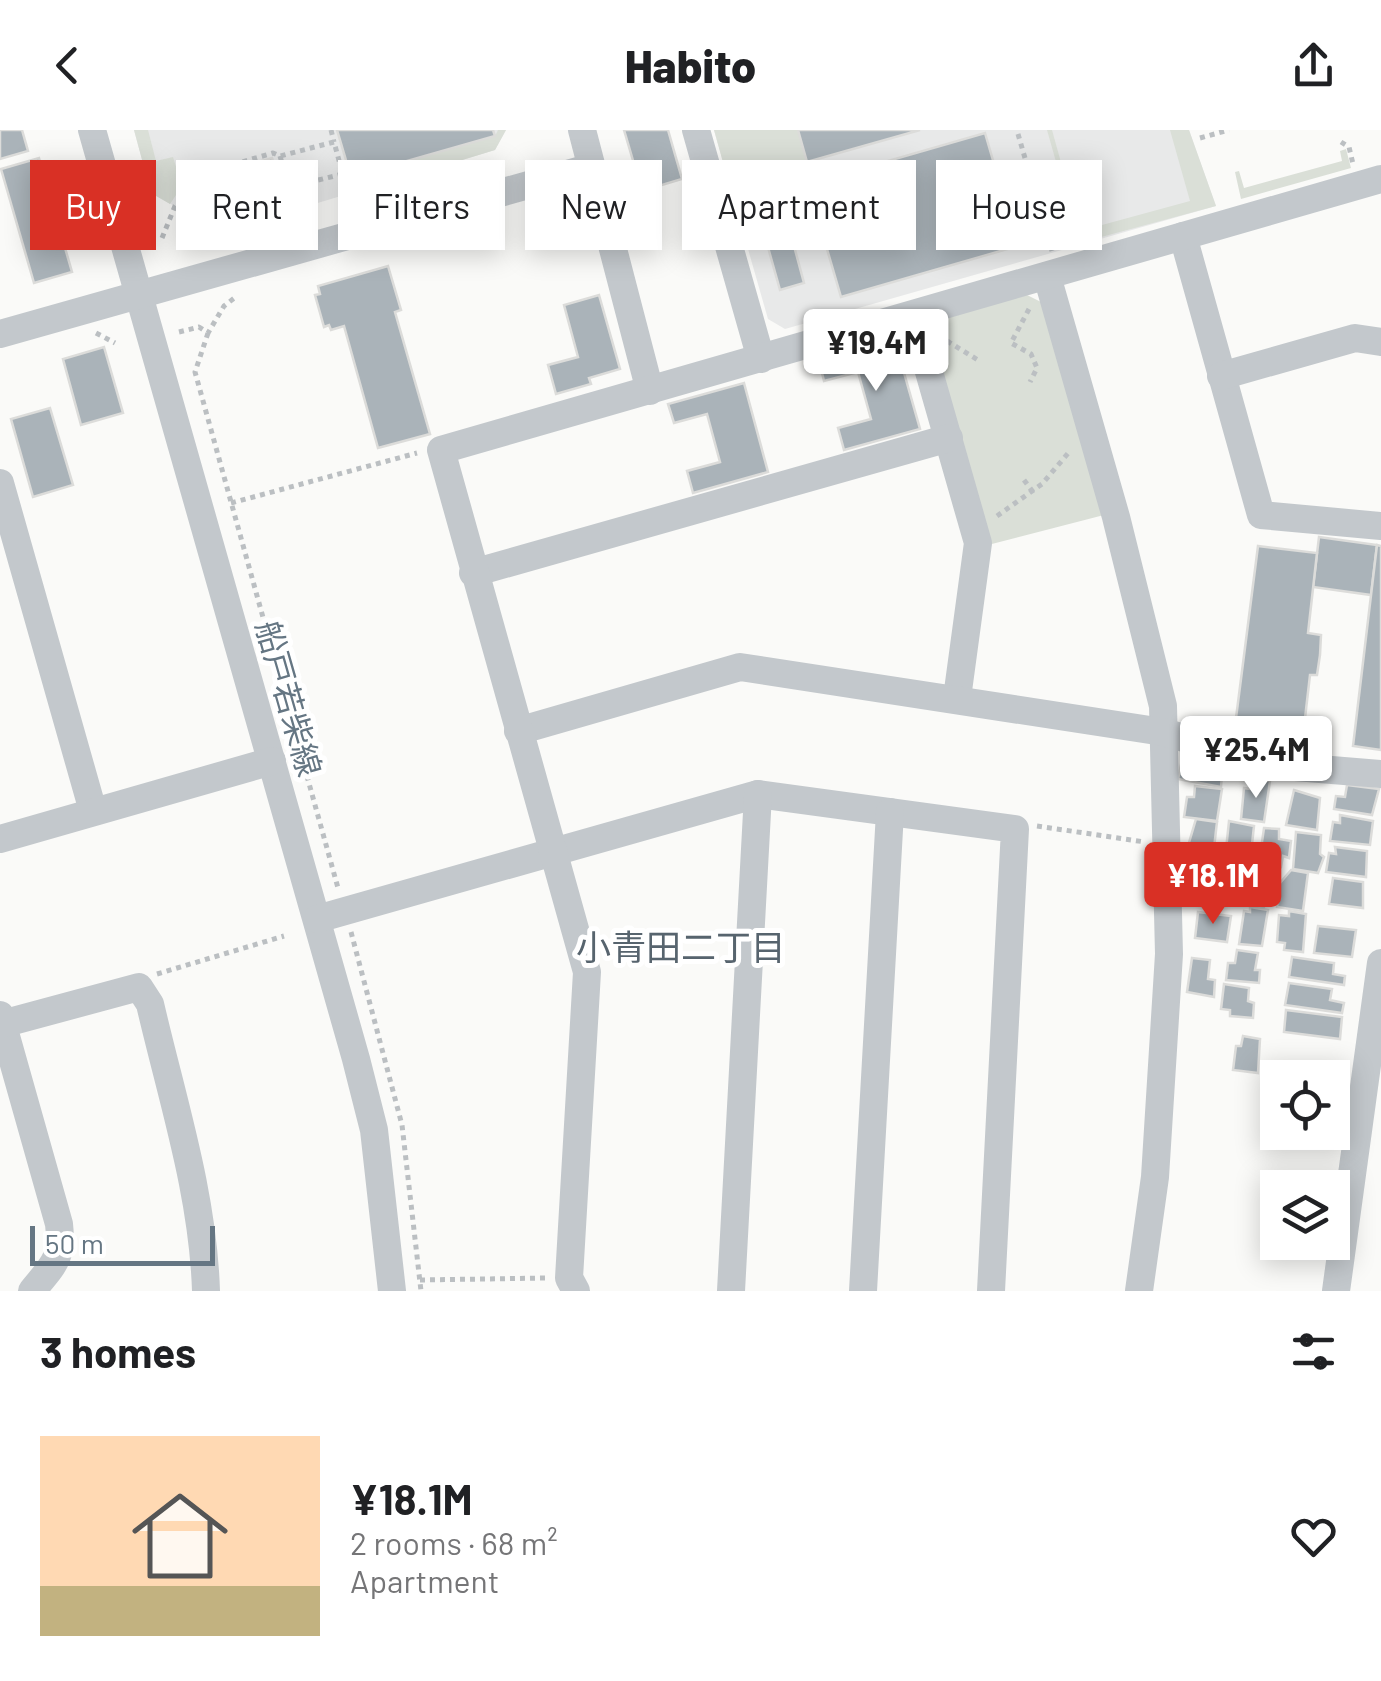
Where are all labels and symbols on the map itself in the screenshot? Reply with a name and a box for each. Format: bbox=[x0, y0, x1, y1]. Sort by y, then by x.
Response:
pin: ¥19.4M bbox=[795, 309, 957, 394]
street label: 船戸若柴線 bbox=[250, 616, 330, 780]
pin: ¥25.4M bbox=[1175, 716, 1337, 801]
pin: ¥18.1M bbox=[1132, 842, 1294, 927]
district label: 小青田二丁目 bbox=[576, 925, 786, 967]
scale bar bbox=[30, 1221, 215, 1266]

